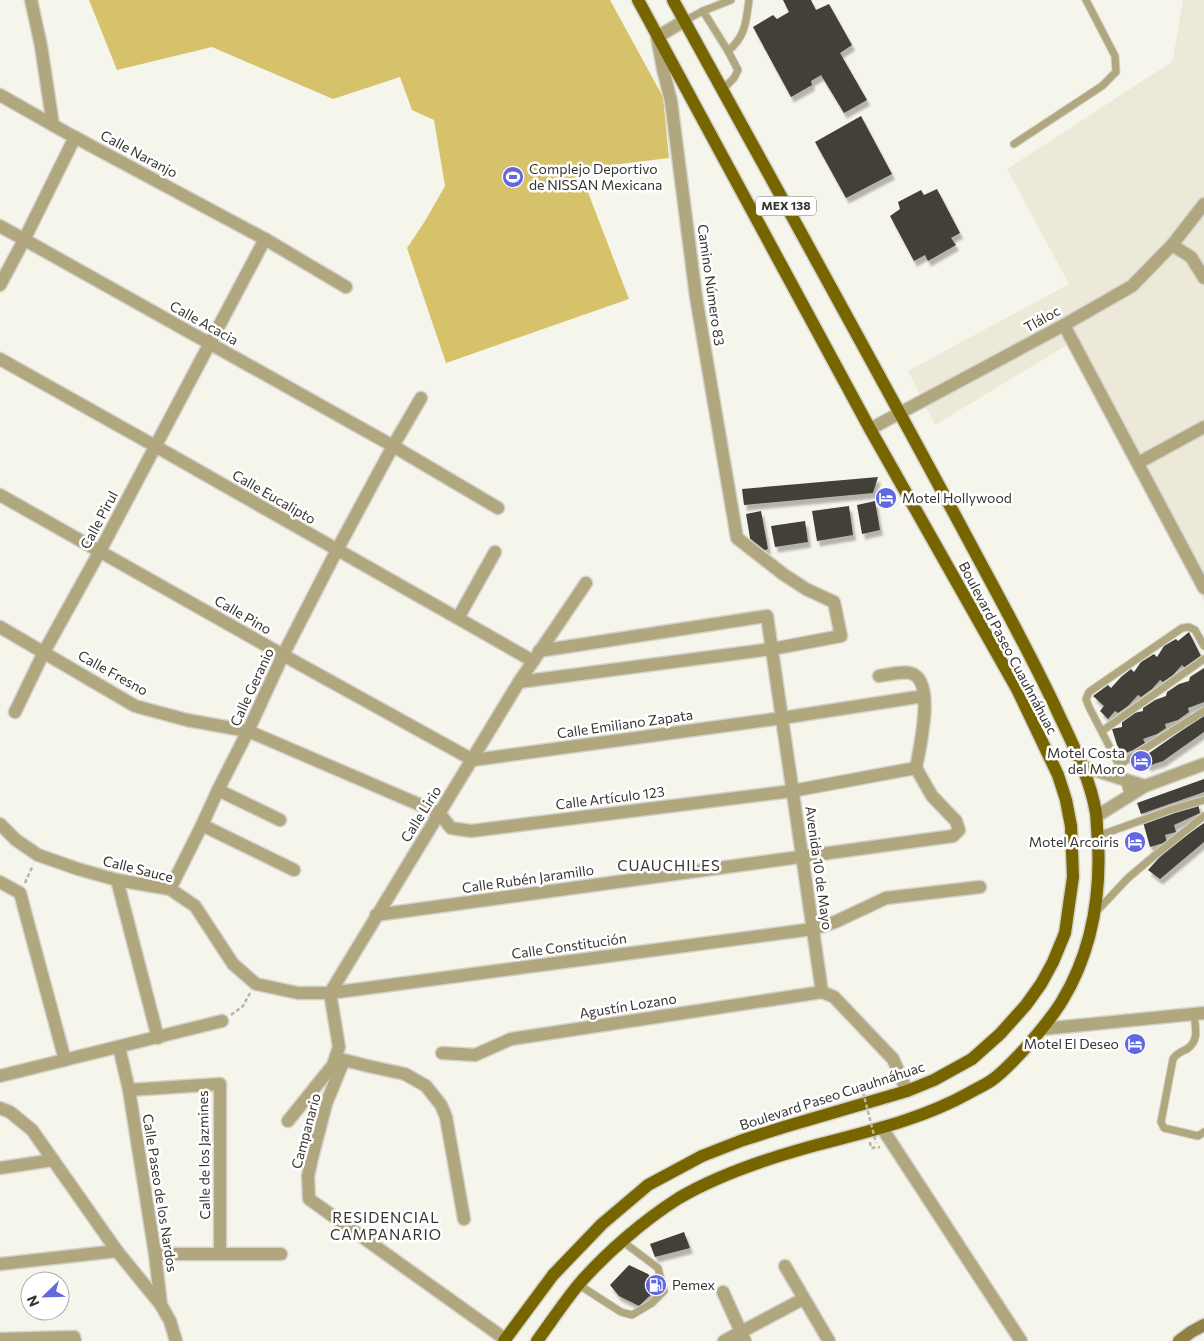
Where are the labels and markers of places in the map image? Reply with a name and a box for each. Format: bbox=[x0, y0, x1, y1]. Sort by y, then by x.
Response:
place label: Complejo Deportivo de NISSAN Mexicana bbox=[529, 160, 662, 193]
sports icon: Complejo Deportivo de NISSAN Mexicana bbox=[501, 165, 525, 189]
hotel icon: Motel Hollywood bbox=[874, 486, 898, 510]
place label: Motel Hollywood bbox=[902, 489, 1012, 506]
place label: Motel Costa del Moro bbox=[1047, 744, 1125, 777]
hotel icon: Motel Costa del Moro bbox=[1129, 749, 1153, 773]
hotel icon: Motel Arcoiris bbox=[1123, 830, 1147, 854]
place label: Motel Arcoiris bbox=[1029, 833, 1119, 850]
hotel icon: Motel El Deseo bbox=[1123, 1032, 1147, 1056]
place label: Motel El Deseo bbox=[1024, 1035, 1119, 1052]
fuel station icon: Pemex bbox=[644, 1273, 668, 1297]
place label: Pemex bbox=[672, 1276, 716, 1293]

